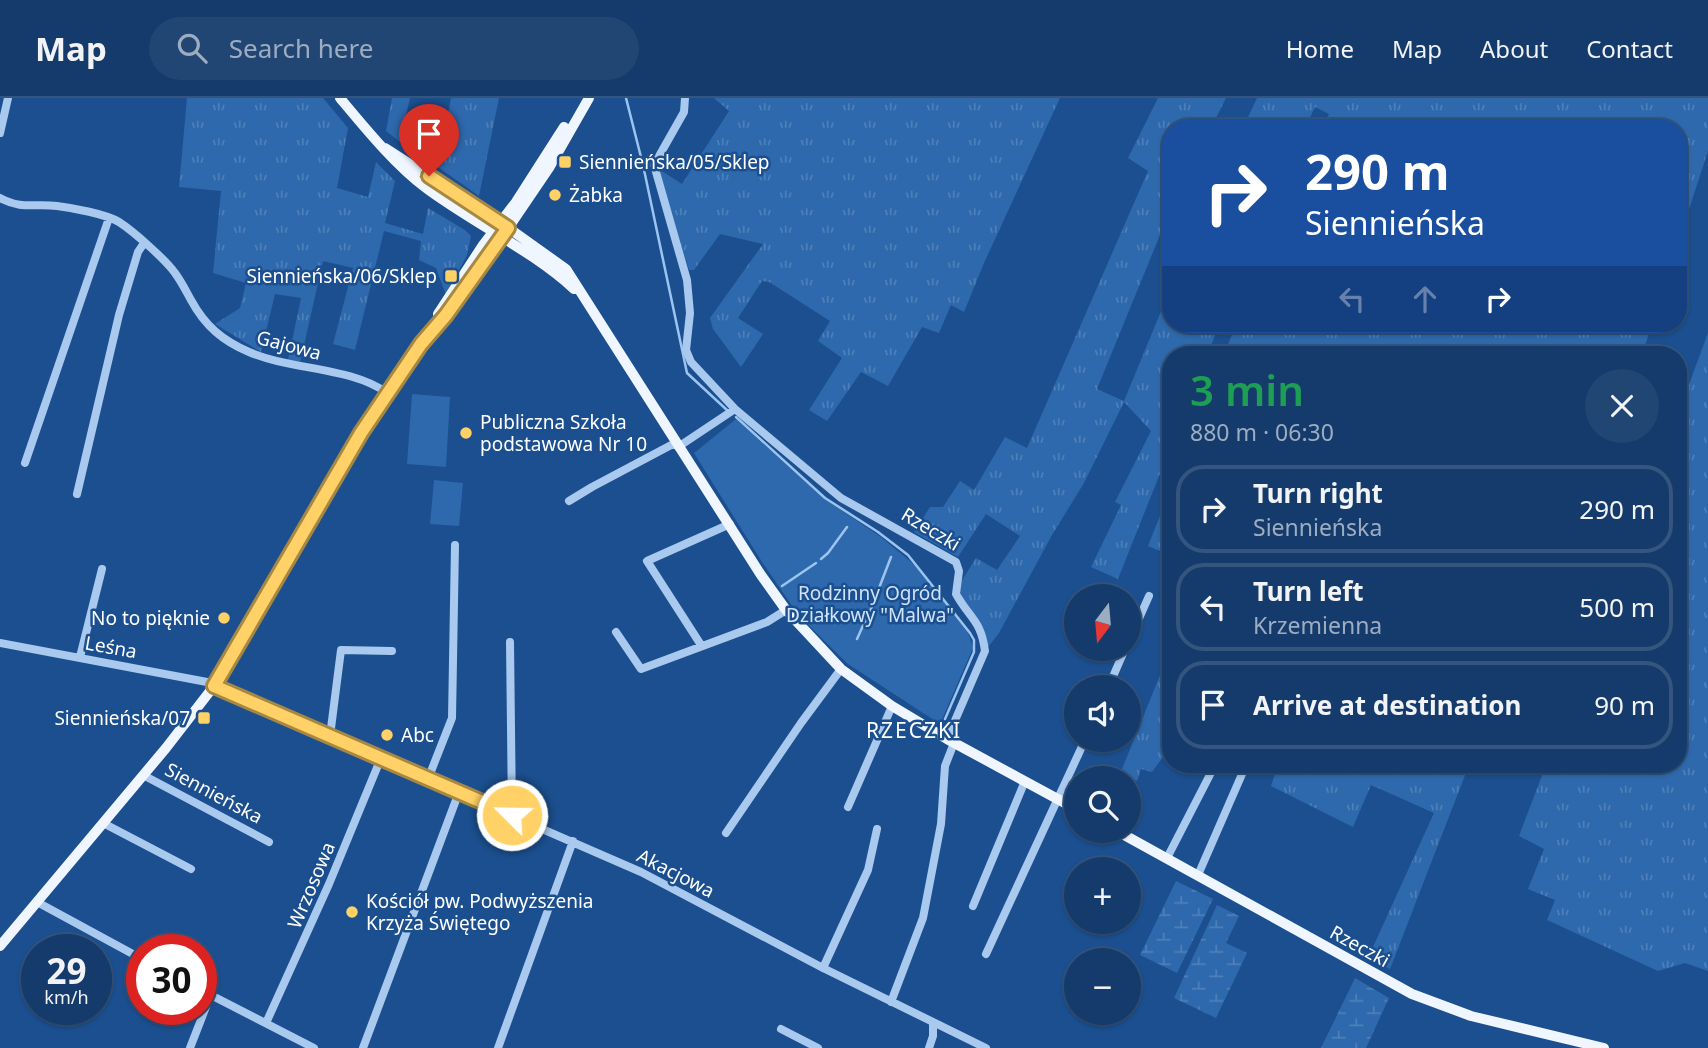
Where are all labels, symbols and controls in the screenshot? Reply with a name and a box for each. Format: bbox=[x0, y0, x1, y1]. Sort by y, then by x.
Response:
search box bbox=[149, 17, 639, 80]
text: Map bbox=[35, 26, 107, 71]
icon: search bbox=[173, 29, 211, 67]
text: Search here bbox=[229, 30, 373, 66]
text: Home bbox=[1286, 32, 1354, 65]
text: Map bbox=[1392, 32, 1442, 65]
text: About bbox=[1480, 32, 1548, 65]
text: Contact bbox=[1586, 32, 1673, 65]
pin bbox=[399, 104, 459, 176]
icon: arrive bbox=[410, 115, 448, 153]
text: 290 m bbox=[1305, 138, 1450, 204]
icon: right bbox=[1190, 147, 1281, 238]
place label: Siennieńska/05/Sklep bbox=[579, 149, 770, 175]
marker: Siennieńska/05/Sklep bbox=[557, 154, 573, 170]
place label: Żabka bbox=[569, 182, 623, 208]
marker: Żabka bbox=[547, 187, 563, 203]
text: Siennieńska bbox=[1305, 201, 1485, 244]
place label: Siennieńska/06/Sklep bbox=[246, 263, 437, 289]
marker: Siennieńska/06/Sklep bbox=[443, 268, 459, 284]
icon: left bbox=[1333, 280, 1371, 318]
icon: ahead bbox=[1406, 280, 1444, 318]
icon: right bbox=[1479, 280, 1517, 318]
street label: Gajowa bbox=[254, 324, 324, 366]
text: 3 min bbox=[1190, 361, 1304, 418]
button: close bbox=[1585, 369, 1659, 443]
place label: Publiczna Szkoła podstawowa Nr 10 bbox=[480, 409, 647, 457]
text: 880 m · 06:30 bbox=[1190, 416, 1334, 448]
marker: Publiczna Szkoła podstawowa Nr 10 bbox=[458, 425, 474, 441]
text: Turn right bbox=[1253, 475, 1383, 511]
icon: right bbox=[1194, 490, 1232, 528]
text: 290 m bbox=[1579, 491, 1655, 527]
street label: Rzeczki bbox=[897, 501, 965, 557]
text: Siennieńska bbox=[1253, 511, 1382, 543]
text: Turn left bbox=[1253, 573, 1364, 609]
park label: Rodzinny Ogród Działkowy "Malwa" bbox=[786, 580, 954, 628]
north arrow bbox=[1064, 584, 1141, 662]
map controls bbox=[1064, 584, 1141, 1025]
icon: left bbox=[1194, 588, 1232, 626]
text: 500 m bbox=[1579, 589, 1655, 625]
place label: No to pięknie bbox=[91, 605, 210, 631]
text: Krzemienna bbox=[1253, 609, 1382, 641]
marker: No to pięknie bbox=[216, 610, 232, 626]
street label: Leśna bbox=[83, 630, 139, 664]
button: sound bbox=[1064, 675, 1141, 752]
icon: arrive bbox=[1194, 686, 1232, 724]
text: Arrive at destination bbox=[1253, 687, 1522, 723]
text: 90 m bbox=[1594, 687, 1655, 723]
place label: Siennieńska/07 bbox=[54, 705, 190, 731]
marker: Siennieńska/07 bbox=[196, 710, 212, 726]
district label: RZECZKI bbox=[866, 716, 962, 744]
place label: Abc bbox=[401, 722, 434, 748]
marker: Abc bbox=[379, 727, 395, 743]
street label: Siennieńska bbox=[161, 756, 267, 830]
button: search bbox=[1064, 766, 1141, 843]
position arrow bbox=[475, 778, 549, 852]
street label: Wrzosowa bbox=[281, 838, 341, 932]
street label: Akacjowa bbox=[633, 842, 719, 904]
button: + bbox=[1064, 857, 1141, 934]
place label: Kościół pw. Podwyższenia Krzyża Świętego bbox=[366, 888, 594, 936]
marker: Kościół pw. Podwyższenia Krzyża Świętego bbox=[344, 904, 360, 920]
street label: Rzeczki bbox=[1325, 919, 1395, 973]
speed limit sign: 30 bbox=[126, 934, 217, 1025]
text: 29 bbox=[46, 947, 87, 994]
button: − bbox=[1064, 948, 1141, 1025]
text: km/h bbox=[44, 985, 89, 1009]

